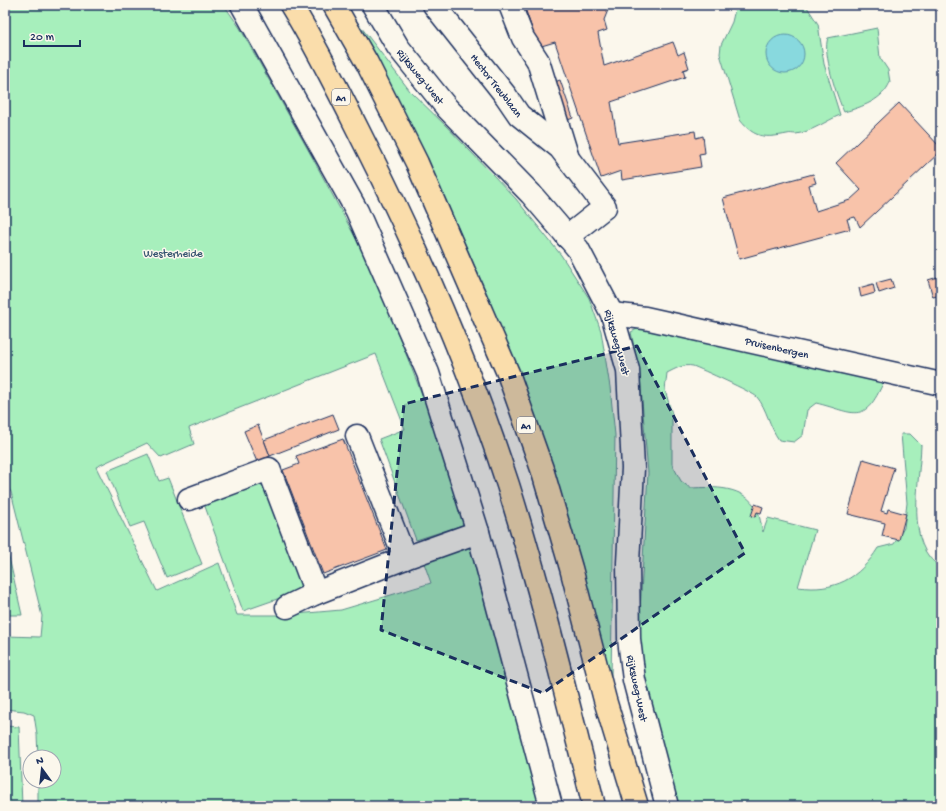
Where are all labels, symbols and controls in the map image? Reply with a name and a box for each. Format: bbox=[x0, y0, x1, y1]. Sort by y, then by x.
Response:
scale bar bbox=[24, 22, 80, 48]
text: 20 m bbox=[30, 31, 55, 45]
street label: Rijksweg-West bbox=[393, 47, 446, 109]
street label: Hector Treublaan bbox=[467, 52, 524, 121]
road number: A1 bbox=[332, 89, 350, 105]
park label: Westerheide bbox=[143, 249, 203, 261]
street label: Rijksweg-West bbox=[601, 308, 632, 378]
street label: Pruisenbergen bbox=[743, 336, 810, 362]
road number: A1 bbox=[517, 417, 535, 433]
street label: Rijksweg-West bbox=[623, 654, 649, 724]
north arrow bbox=[22, 749, 62, 789]
text: N bbox=[35, 755, 45, 768]

